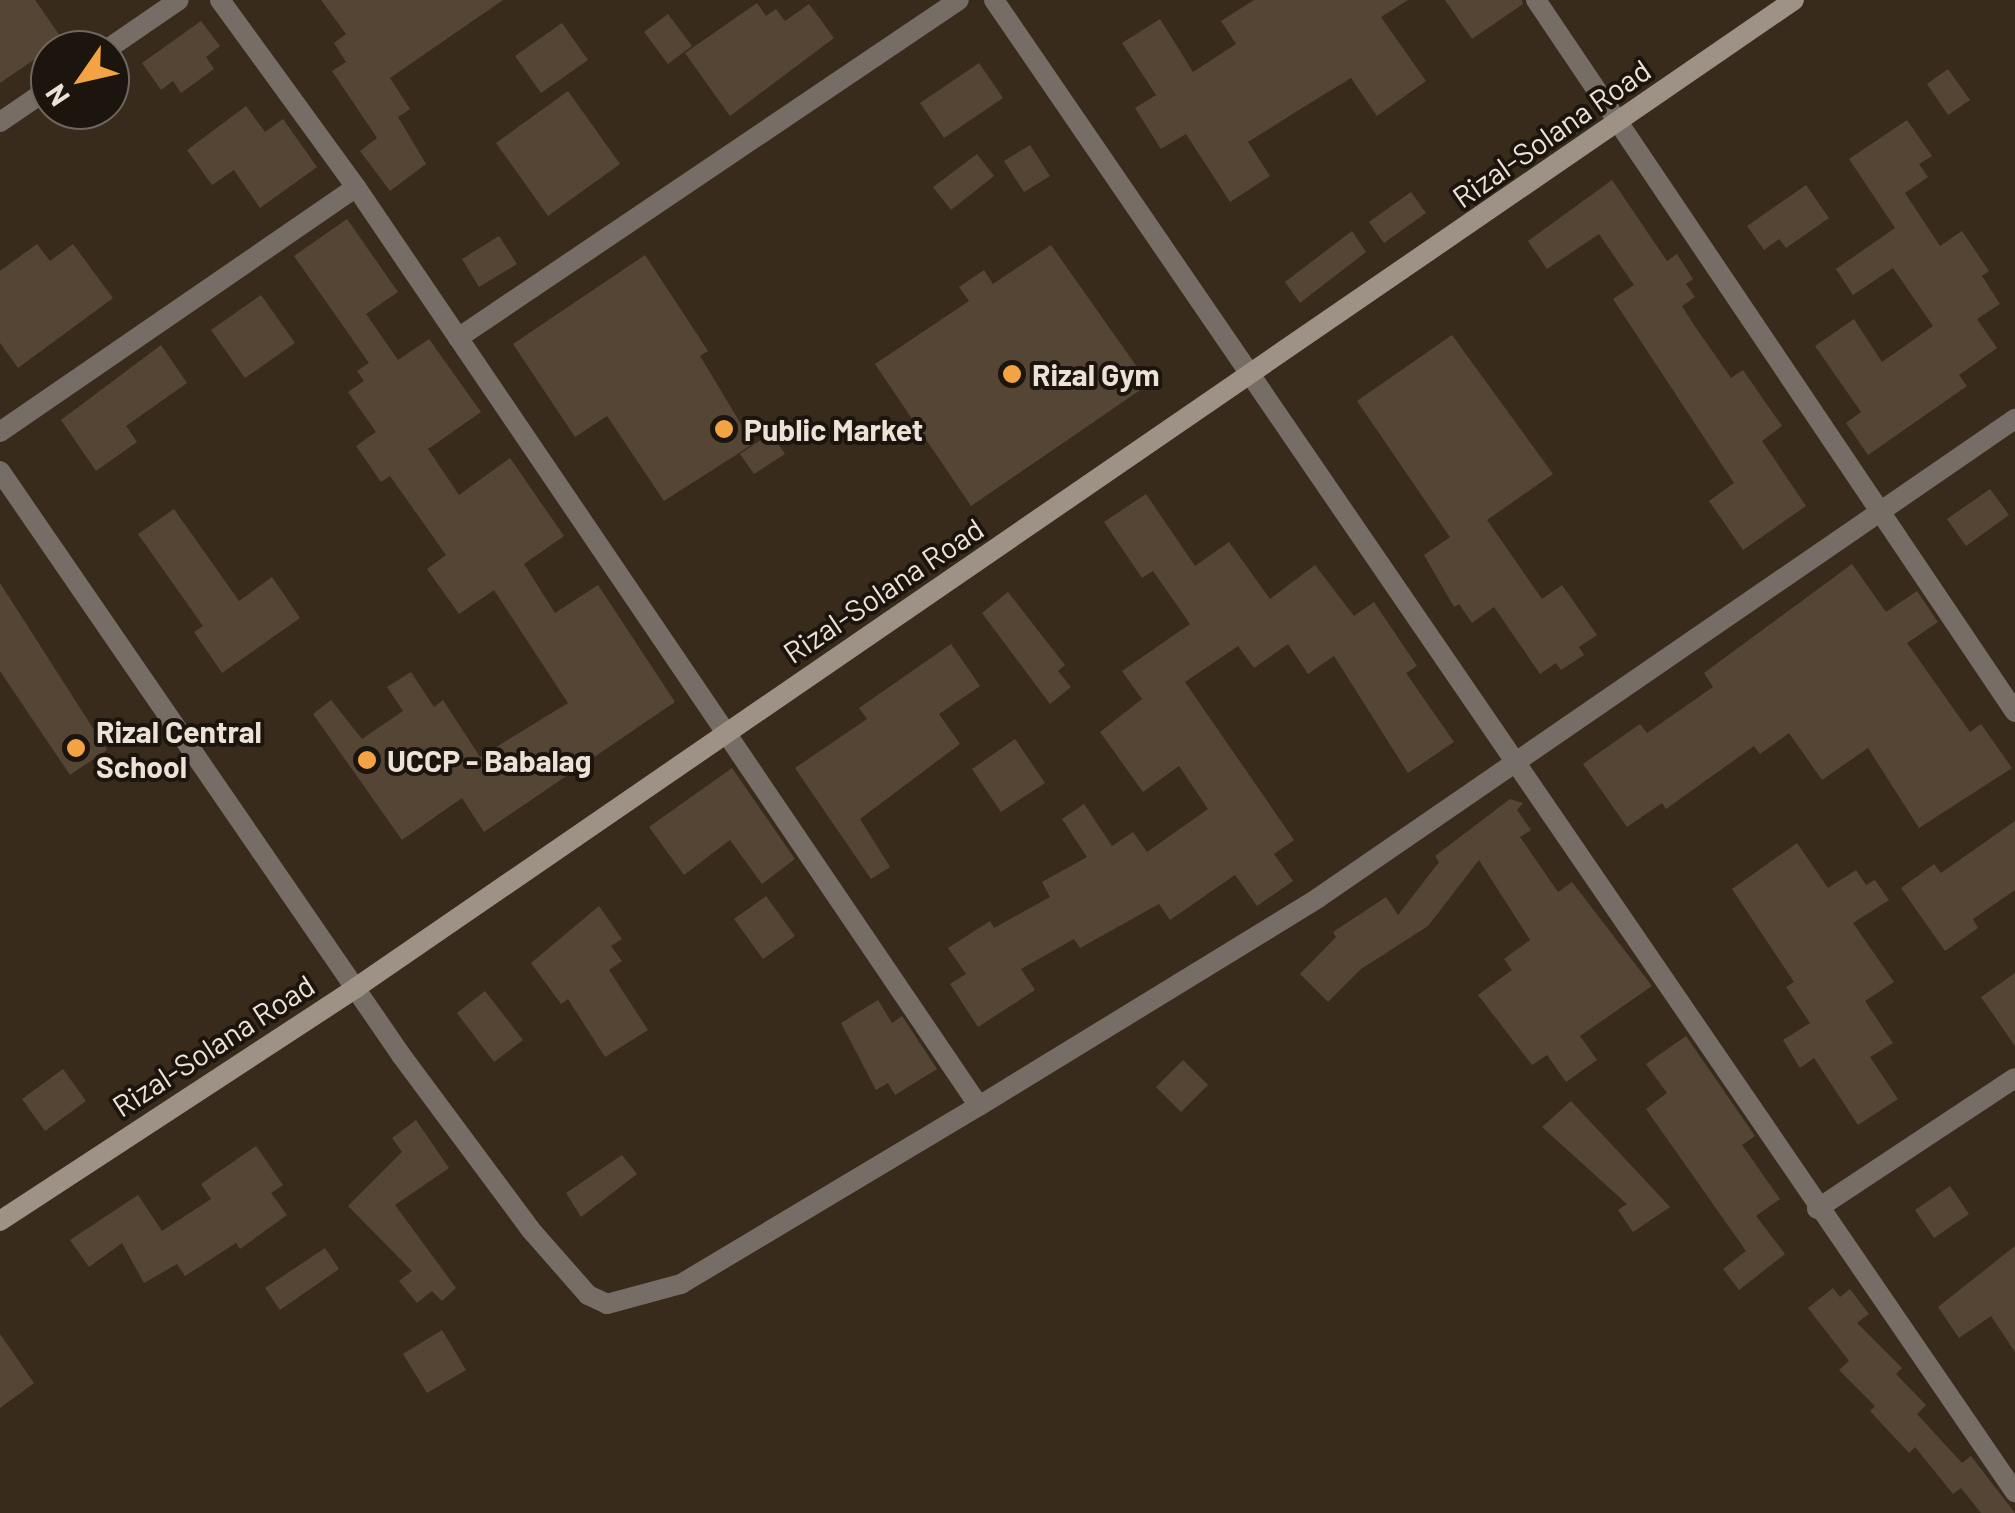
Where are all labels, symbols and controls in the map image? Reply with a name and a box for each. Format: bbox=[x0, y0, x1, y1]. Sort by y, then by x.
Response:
north arrow bbox=[30, 30, 130, 130]
street label: Rizal-Solana Road bbox=[1445, 51, 1657, 215]
text: N bbox=[37, 78, 76, 113]
place label: Rizal Gym bbox=[1032, 356, 1160, 392]
marker: Rizal Gym bbox=[1001, 363, 1023, 385]
place label: Public Market bbox=[744, 411, 923, 447]
marker: Public Market bbox=[713, 418, 735, 440]
street label: Rizal-Solana Road bbox=[776, 510, 990, 670]
place label: Rizal Central School bbox=[96, 713, 262, 784]
marker: Rizal Central School bbox=[65, 737, 87, 759]
place label: UCCP - Babalag bbox=[387, 742, 591, 778]
marker: UCCP - Babalag bbox=[356, 749, 378, 771]
street label: Rizal-Solana Road bbox=[105, 966, 321, 1124]

